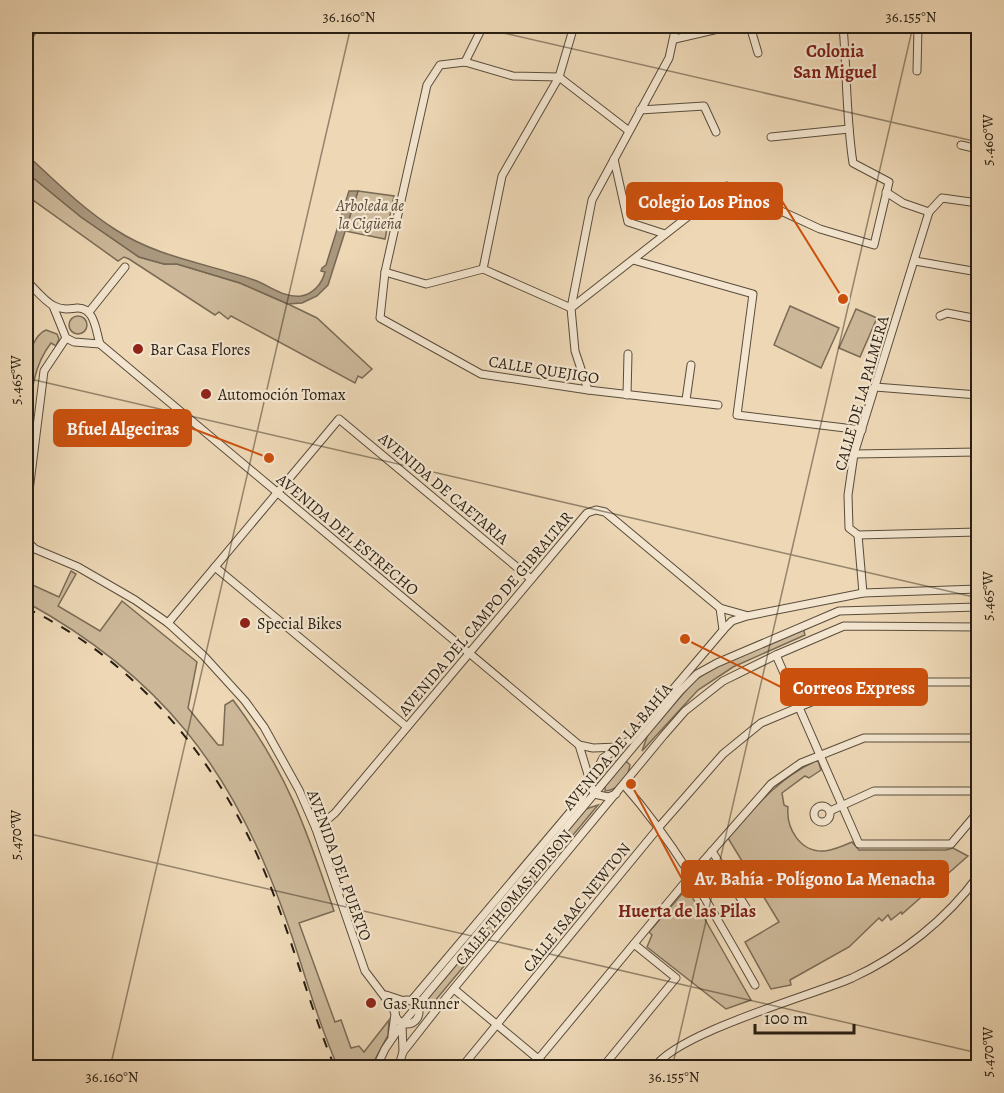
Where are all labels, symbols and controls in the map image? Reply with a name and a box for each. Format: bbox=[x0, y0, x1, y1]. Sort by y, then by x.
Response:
text: 36.160°N bbox=[322, 7, 376, 27]
text: 36.155°N bbox=[885, 7, 937, 27]
district label: Colonia San Miguel bbox=[793, 39, 877, 84]
text: 5.460°W bbox=[978, 114, 998, 166]
callout: Colegio Los Pinos bbox=[627, 183, 782, 219]
text: Colegio Los Pinos bbox=[638, 190, 770, 214]
park label: Arboleda de la Cigüeña bbox=[335, 195, 404, 235]
street label: CALLE DE LA PALMERA bbox=[829, 312, 895, 473]
place label: Bar Casa Flores bbox=[150, 339, 250, 361]
marker: Bar Casa Flores bbox=[131, 342, 145, 356]
street label: CALLE QUEJIGO bbox=[487, 350, 601, 390]
text: 5.465°W bbox=[6, 355, 26, 405]
place label: Automoción Tomax bbox=[217, 384, 346, 406]
marker: Automoción Tomax bbox=[199, 387, 213, 401]
callout: Bfuel Algeciras bbox=[54, 410, 191, 446]
text: Bfuel Algeciras bbox=[67, 417, 179, 441]
street label: AVENIDA DE CAETARIA bbox=[373, 427, 514, 550]
street label: AVENIDA DEL ESTRECHO bbox=[271, 468, 423, 601]
street label: AVENIDA DEL CAMPO DE GIBRALTAR bbox=[393, 507, 578, 721]
text: 5.465°W bbox=[978, 571, 998, 621]
place label: Special Bikes bbox=[257, 613, 342, 635]
marker: Special Bikes bbox=[238, 616, 252, 630]
callout: Correos Express bbox=[781, 669, 927, 705]
text: Correos Express bbox=[793, 676, 915, 700]
street label: AVENIDA DE LA BAHÍA bbox=[557, 678, 678, 816]
street label: AVENIDA DEL PUERTO bbox=[301, 786, 377, 944]
text: 5.470°W bbox=[6, 810, 26, 860]
street label: CALLE THOMAS EDISON bbox=[450, 825, 577, 970]
street label: CALLE ISAAC NEWTON bbox=[518, 838, 636, 977]
callout: Av. Bahía - Polígono La Menacha bbox=[682, 861, 948, 897]
text: Av. Bahía - Polígono La Menacha bbox=[694, 867, 936, 891]
district label: Huerta de las Pilas bbox=[618, 899, 756, 923]
place label: Gas Runner bbox=[383, 993, 459, 1015]
marker: Gas Runner bbox=[364, 996, 378, 1010]
scale bar bbox=[755, 997, 854, 1035]
text: 100 m bbox=[764, 1006, 808, 1030]
text: 5.470°W bbox=[978, 1027, 998, 1077]
text: 36.160°N bbox=[85, 1067, 139, 1087]
text: 36.155°N bbox=[648, 1067, 700, 1087]

